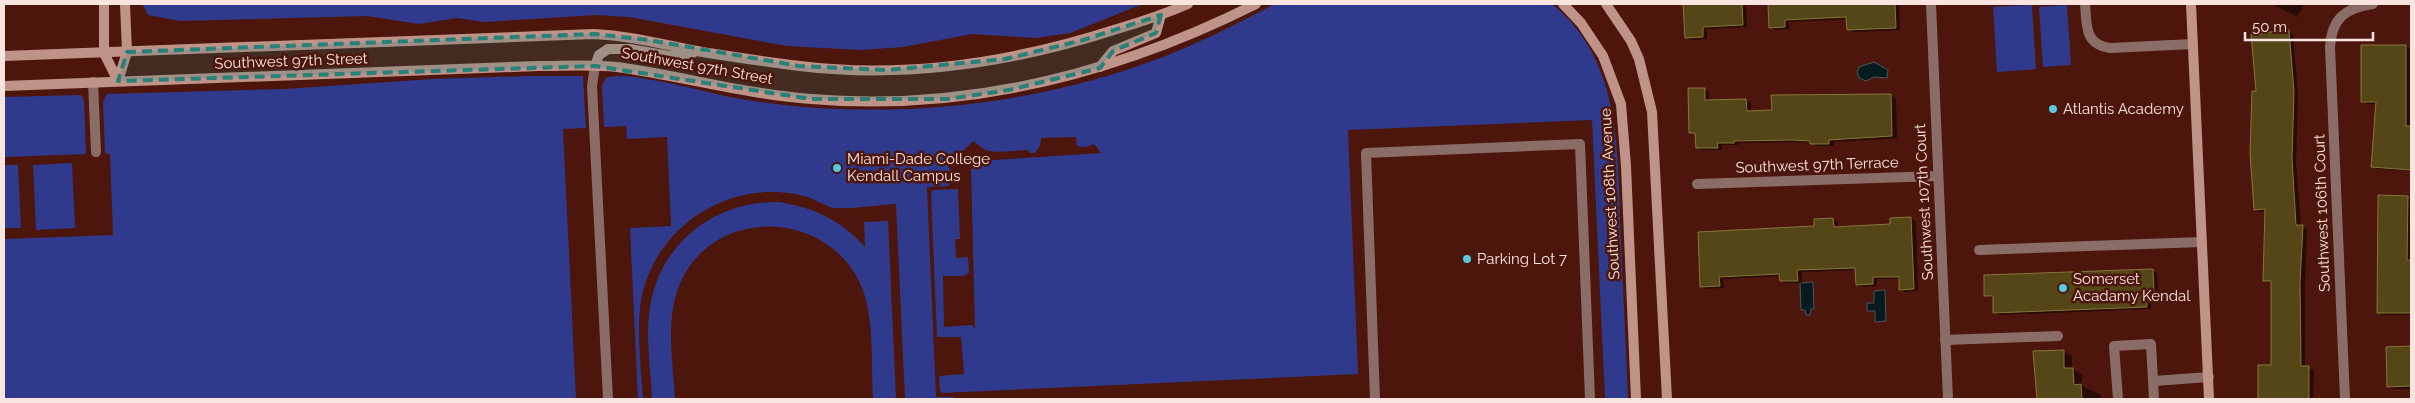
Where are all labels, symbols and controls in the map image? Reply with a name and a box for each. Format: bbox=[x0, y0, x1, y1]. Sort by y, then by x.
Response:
scale bar bbox=[2245, 10, 2372, 42]
text: 50 m bbox=[2252, 18, 2287, 36]
street label: Southwest 97th Street bbox=[620, 44, 774, 88]
street label: Southwest 97th Street bbox=[214, 49, 368, 73]
place label: Atlantis Academy bbox=[2063, 100, 2184, 118]
marker: Atlantis Academy bbox=[2047, 103, 2059, 115]
street label: Southwest 108th Avenue bbox=[1597, 108, 1623, 280]
street label: Southwest 107th Court bbox=[1911, 123, 1937, 281]
street label: Southwest 106th Court bbox=[2310, 134, 2334, 292]
place label: Miami-Dade College Kendall Campus bbox=[847, 150, 990, 185]
street label: Southwest 97th Terrace bbox=[1735, 153, 1899, 177]
marker: Miami-Dade College Kendall Campus bbox=[831, 162, 843, 174]
place label: Parking Lot 7 bbox=[1477, 250, 1567, 268]
marker: Parking Lot 7 bbox=[1461, 253, 1473, 265]
place label: Somerset Acadamy Kendal bbox=[2073, 270, 2191, 305]
marker: Somerset Acadamy Kendal bbox=[2057, 282, 2069, 294]

